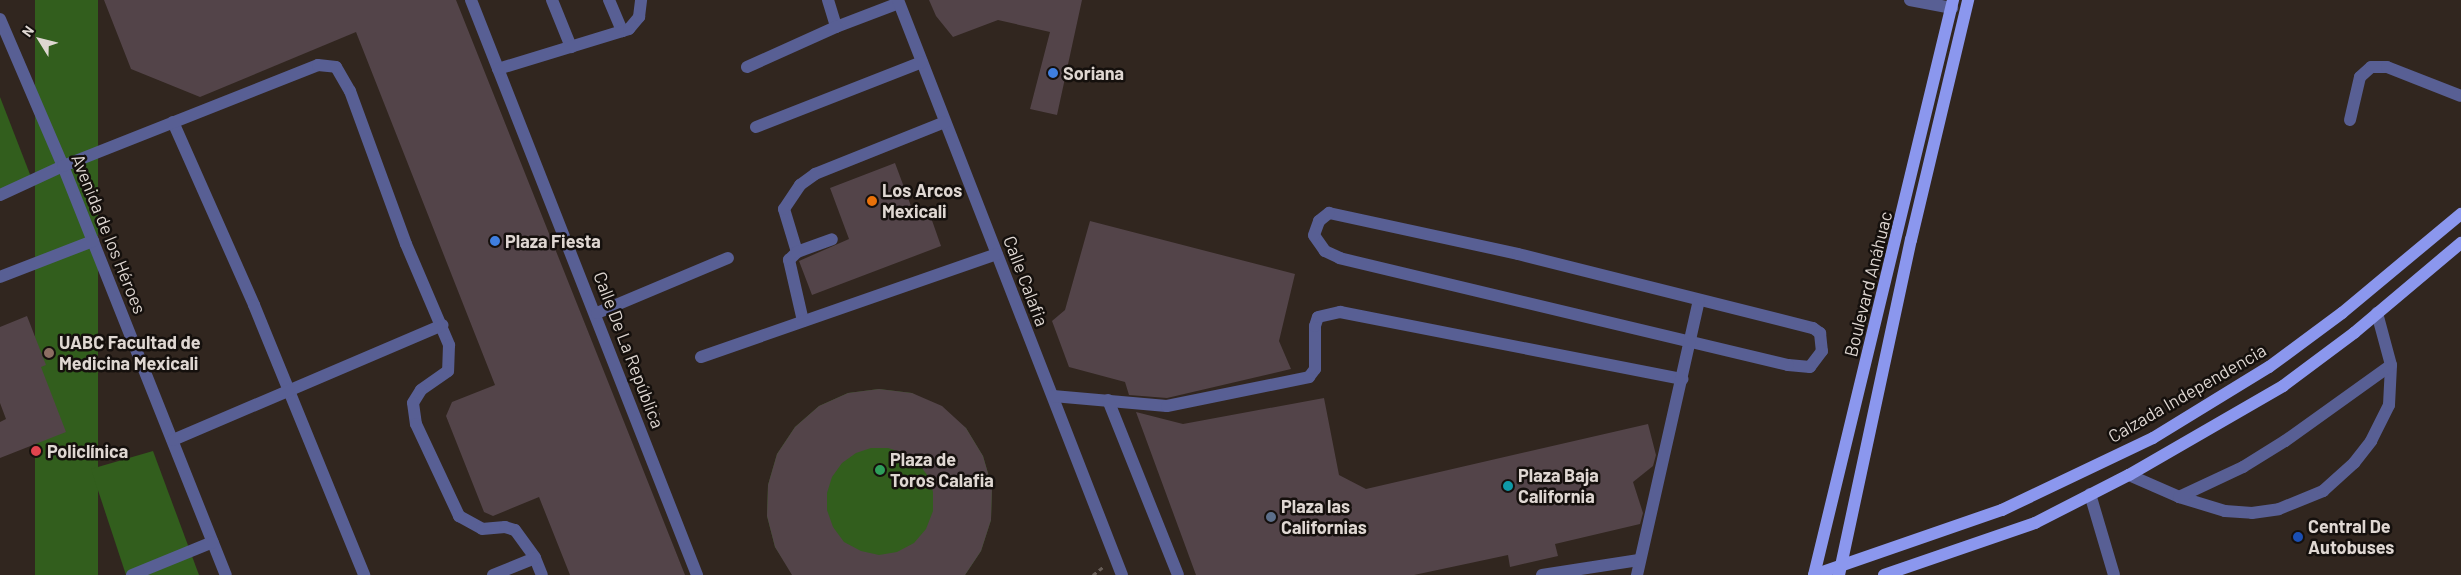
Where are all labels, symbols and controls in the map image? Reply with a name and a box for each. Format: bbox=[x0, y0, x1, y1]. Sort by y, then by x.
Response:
north arrow bbox=[15, 15, 65, 65]
text: N bbox=[18, 22, 37, 40]
place label: Soriana bbox=[1063, 62, 1124, 84]
marker: Soriana bbox=[1047, 67, 1059, 79]
street label: Avenida de los Héroes bbox=[67, 151, 151, 317]
place label: Los Arcos Mexicali bbox=[882, 180, 962, 222]
marker: Los Arcos Mexicali bbox=[866, 195, 878, 207]
street label: Boulevard Anáhuac bbox=[1839, 209, 1897, 359]
place label: Plaza Fiesta bbox=[505, 230, 601, 252]
street label: Calle Calafia bbox=[999, 233, 1053, 329]
marker: Plaza Fiesta bbox=[489, 235, 501, 247]
street label: Calle De La República bbox=[589, 269, 669, 431]
place label: UABC Facultad de Medicina Mexicali bbox=[59, 332, 200, 374]
street label: Calzada Independencia bbox=[2104, 339, 2270, 447]
marker: UABC Facultad de Medicina Mexicali bbox=[43, 347, 55, 359]
place label: Policlínica bbox=[47, 440, 128, 462]
marker: Policlínica bbox=[29, 444, 43, 458]
place label: Plaza de Toros Calafia bbox=[890, 449, 994, 492]
marker: Plaza de Toros Calafia bbox=[874, 464, 886, 476]
place label: Plaza Baja California bbox=[1518, 465, 1599, 508]
marker: Plaza Baja California bbox=[1502, 480, 1514, 492]
place label: Plaza las Californias bbox=[1281, 496, 1367, 538]
marker: Plaza las Californias bbox=[1265, 511, 1277, 523]
place label: Central De Autobuses bbox=[2308, 516, 2394, 558]
marker: Central De Autobuses bbox=[2292, 531, 2304, 543]

